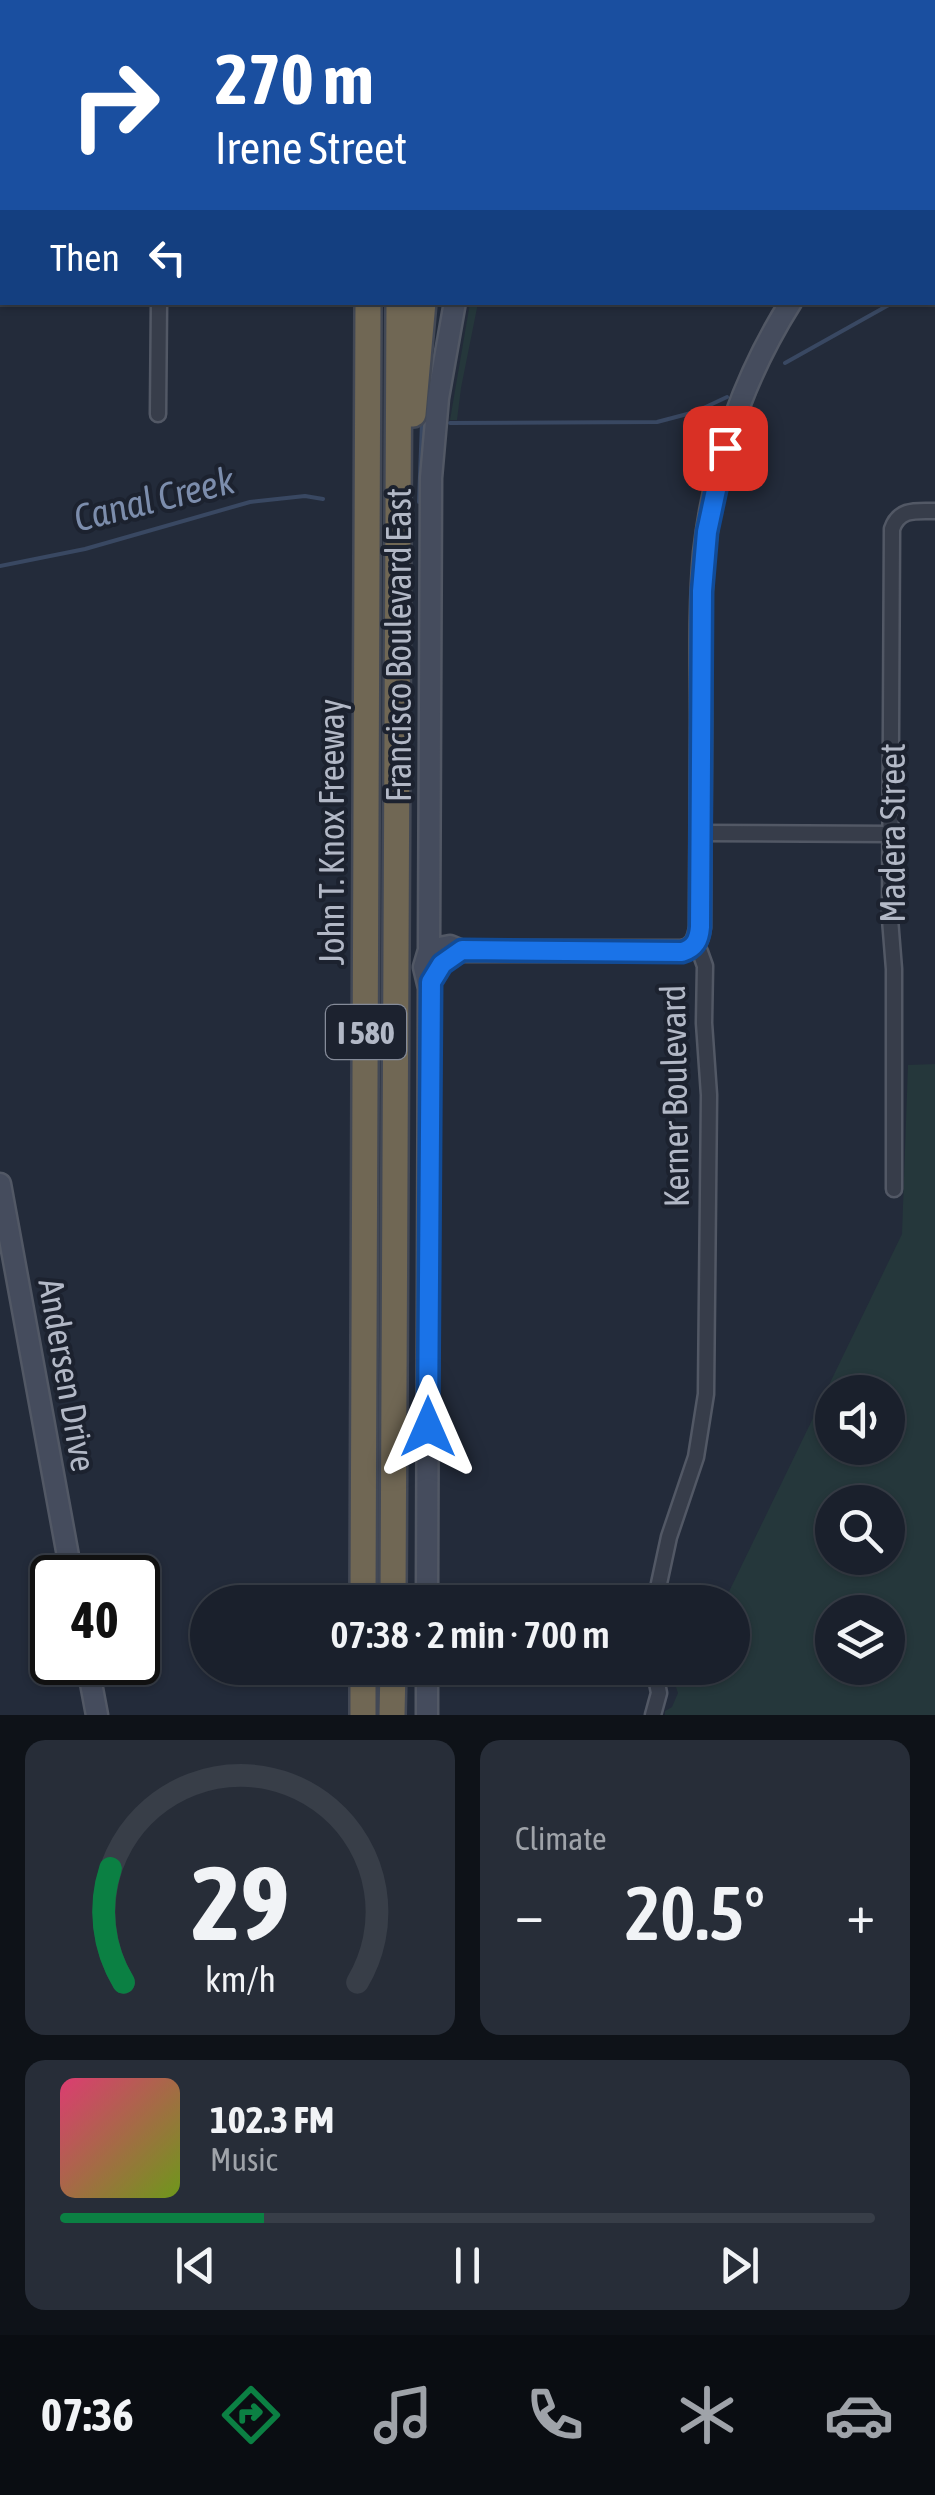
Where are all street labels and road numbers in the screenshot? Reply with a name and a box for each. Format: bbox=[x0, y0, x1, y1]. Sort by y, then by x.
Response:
street label: Francisco Boulevard East bbox=[378, 488, 418, 802]
street label: John T. Knox Freeway bbox=[311, 699, 351, 965]
street label: Madera Street bbox=[872, 743, 912, 923]
street label: Kerner Boulevard bbox=[652, 985, 696, 1207]
road number: I 580 bbox=[326, 1005, 406, 1059]
street label: Andersen Drive bbox=[31, 1276, 105, 1474]

